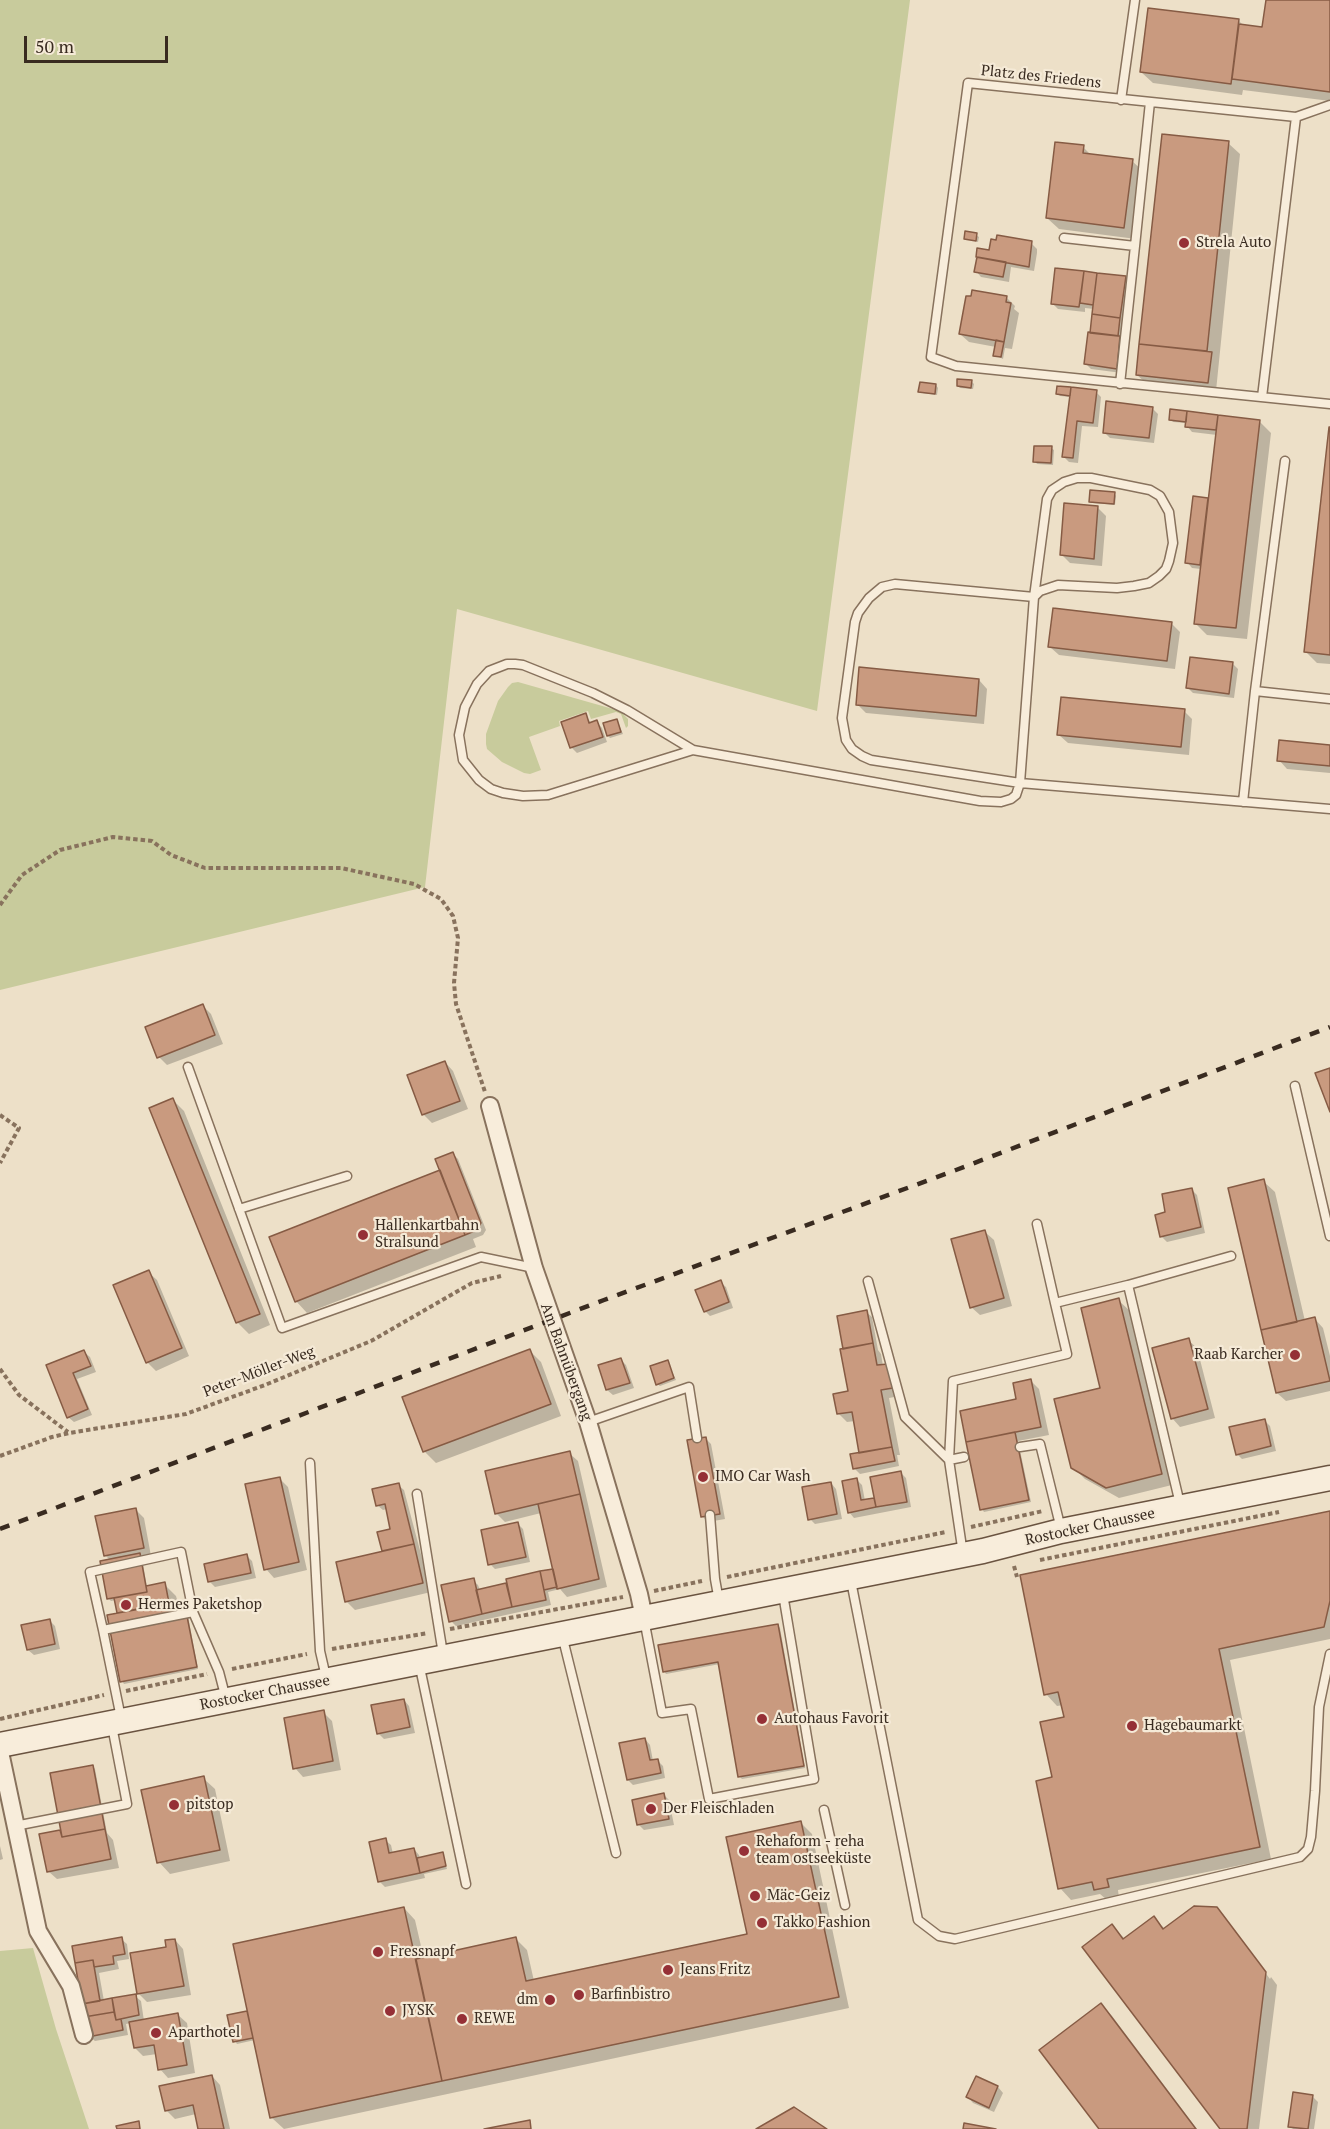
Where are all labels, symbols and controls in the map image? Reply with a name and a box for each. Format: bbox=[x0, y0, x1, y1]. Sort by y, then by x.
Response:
scale bar bbox=[27, 24, 171, 62]
text: 50 m bbox=[35, 34, 74, 58]
street label: Platz des Friedens bbox=[980, 62, 1102, 92]
place label: Strela Auto bbox=[1196, 234, 1271, 252]
marker: Strela Auto bbox=[1177, 236, 1191, 250]
place label: Hallenkartbahn Stralsund bbox=[375, 1217, 479, 1252]
marker: Hallenkartbahn Stralsund bbox=[356, 1228, 370, 1242]
street label: Am Bahnübergang bbox=[536, 1301, 596, 1423]
street label: Peter-Möller-Weg bbox=[201, 1342, 317, 1402]
place label: Raab Karcher bbox=[1194, 1346, 1283, 1364]
marker: Raab Karcher bbox=[1288, 1348, 1302, 1362]
place label: IMO Car Wash bbox=[715, 1468, 811, 1486]
marker: IMO Car Wash bbox=[696, 1470, 710, 1484]
street label: Rostocker Chaussee bbox=[1023, 1504, 1157, 1550]
place label: Hermes Paketshop bbox=[138, 1596, 262, 1614]
marker: Hermes Paketshop bbox=[119, 1598, 133, 1612]
street label: Rostocker Chaussee bbox=[198, 1672, 332, 1714]
place label: Autohaus Favorit bbox=[774, 1710, 889, 1728]
marker: Autohaus Favorit bbox=[755, 1712, 769, 1726]
place label: Hagebaumarkt bbox=[1144, 1717, 1242, 1735]
marker: Hagebaumarkt bbox=[1125, 1719, 1139, 1733]
place label: pitstop bbox=[186, 1796, 233, 1814]
marker: pitstop bbox=[167, 1798, 181, 1812]
place label: Der Fleischladen bbox=[663, 1800, 774, 1818]
marker: Der Fleischladen bbox=[644, 1802, 658, 1816]
place label: Rehaform - reha team ostseeküste bbox=[756, 1833, 871, 1868]
marker: Rehaform - reha team ostseeküste bbox=[737, 1844, 751, 1858]
place label: Mäc-Geiz bbox=[767, 1887, 830, 1905]
marker: Mäc-Geiz bbox=[748, 1889, 762, 1903]
place label: Takko Fashion bbox=[774, 1914, 870, 1932]
marker: Takko Fashion bbox=[755, 1916, 769, 1930]
place label: Fressnapf bbox=[390, 1943, 455, 1961]
marker: Fressnapf bbox=[371, 1945, 385, 1959]
place label: Jeans Fritz bbox=[680, 1961, 751, 1979]
marker: Jeans Fritz bbox=[661, 1963, 675, 1977]
place label: Barfinbistro bbox=[591, 1986, 670, 2004]
marker: Barfinbistro bbox=[572, 1988, 586, 2002]
place label: dm bbox=[517, 1991, 538, 2009]
marker: dm bbox=[543, 1993, 557, 2007]
place label: JYSK bbox=[402, 2002, 435, 2020]
marker: JYSK bbox=[383, 2004, 397, 2018]
place label: REWE bbox=[474, 2010, 515, 2028]
marker: REWE bbox=[455, 2012, 469, 2026]
place label: Aparthotel bbox=[168, 2024, 240, 2042]
marker: Aparthotel bbox=[149, 2026, 163, 2040]

